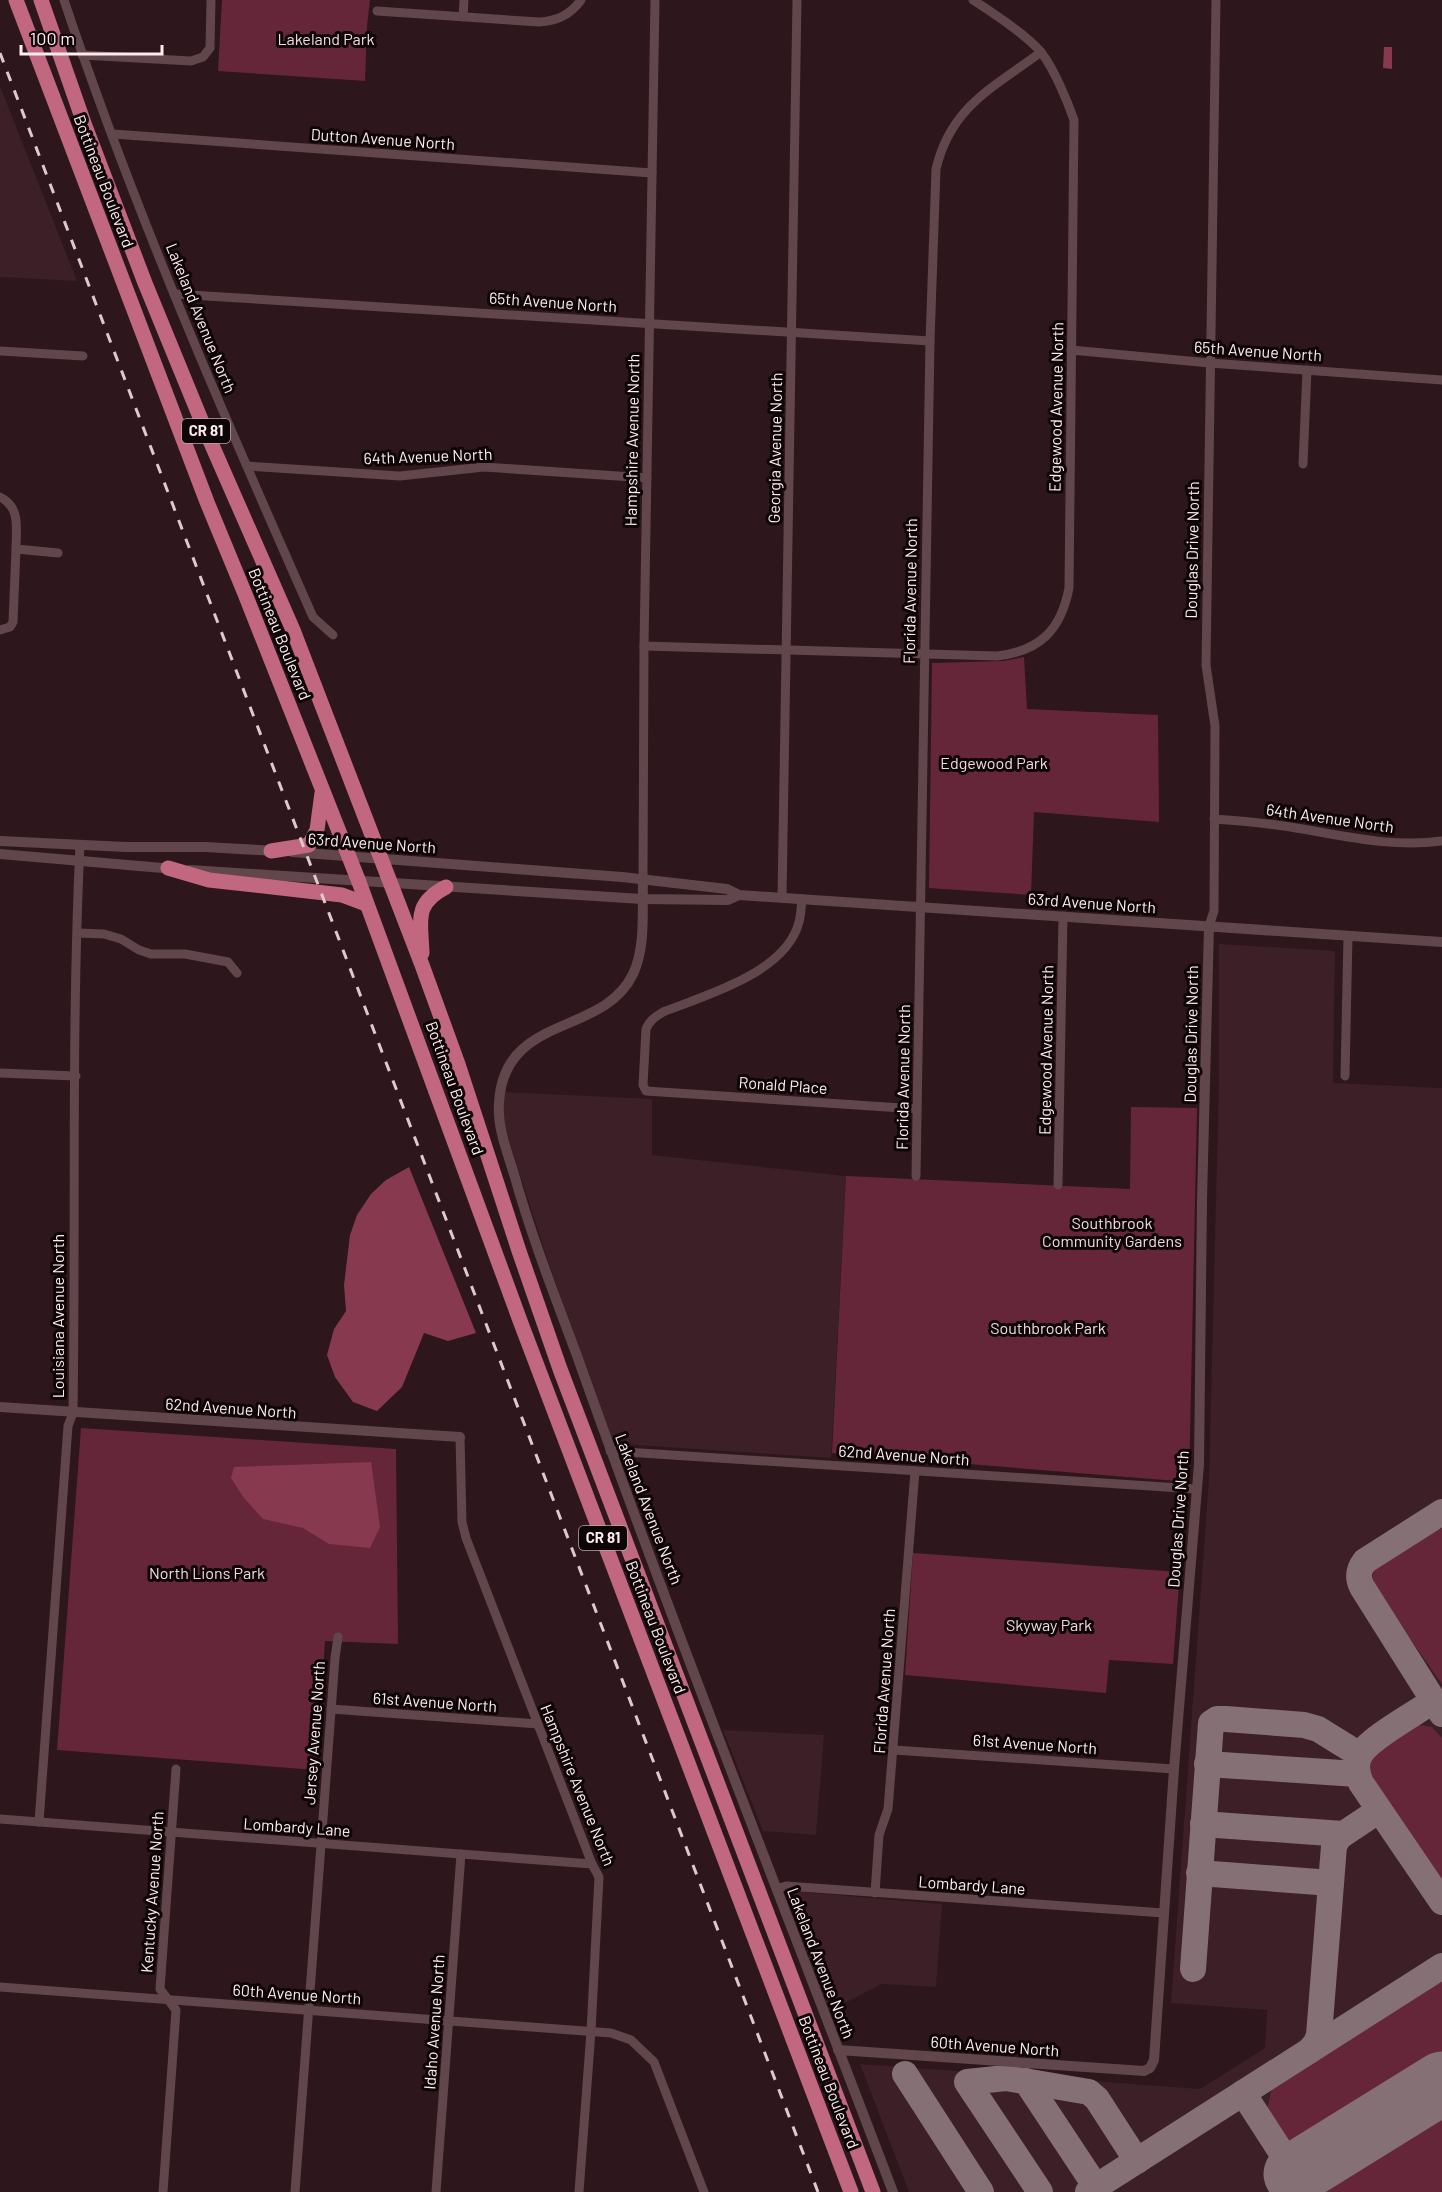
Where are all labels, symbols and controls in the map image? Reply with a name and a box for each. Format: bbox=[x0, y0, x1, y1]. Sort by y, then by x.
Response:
scale bar bbox=[21, 18, 162, 56]
text: 100 m bbox=[30, 27, 75, 49]
park label: Lakeland Park bbox=[277, 29, 375, 48]
street label: Bottineau Boulevard bbox=[70, 112, 139, 250]
street label: Dutton Avenue North bbox=[310, 124, 456, 153]
street label: Lakeland Avenue North bbox=[163, 240, 240, 395]
street label: 65th Avenue North bbox=[488, 288, 618, 315]
street label: Edgewood Avenue North bbox=[1045, 322, 1066, 492]
street label: 65th Avenue North bbox=[1193, 337, 1323, 364]
street label: Hampshire Avenue North bbox=[620, 354, 643, 526]
street label: Georgia Avenue North bbox=[764, 372, 785, 524]
road number: CR 81 bbox=[182, 419, 230, 443]
street label: 64th Avenue North bbox=[363, 444, 493, 467]
street label: Douglas Drive North bbox=[1181, 481, 1202, 619]
street label: Florida Avenue North bbox=[899, 518, 920, 664]
street label: Bottineau Boulevard bbox=[245, 565, 316, 703]
park label: Edgewood Park bbox=[940, 753, 1048, 772]
street label: 64th Avenue North bbox=[1265, 799, 1395, 836]
street label: 63rd Avenue North bbox=[307, 829, 437, 856]
street label: 63rd Avenue North bbox=[1027, 889, 1157, 916]
street label: Edgewood Avenue North bbox=[1035, 965, 1056, 1135]
street label: Douglas Drive North bbox=[1180, 965, 1201, 1103]
street label: Florida Avenue North bbox=[892, 1004, 913, 1150]
street label: Bottineau Boulevard bbox=[422, 1018, 488, 1157]
street label: Ronald Place bbox=[738, 1072, 828, 1097]
park label: Southbrook Community Gardens bbox=[1042, 1213, 1182, 1250]
street label: Louisiana Avenue North bbox=[48, 1234, 67, 1398]
park label: Southbrook Park bbox=[990, 1318, 1106, 1337]
street label: 62nd Avenue North bbox=[165, 1393, 297, 1422]
street label: Lakeland Avenue North bbox=[612, 1431, 687, 1587]
street label: 62nd Avenue North bbox=[838, 1440, 970, 1469]
street label: Douglas Drive North bbox=[1163, 1450, 1192, 1588]
road number: CR 81 bbox=[579, 1526, 627, 1550]
street label: Bottineau Boulevard bbox=[622, 1558, 691, 1696]
park label: North Lions Park bbox=[149, 1563, 265, 1582]
street label: Florida Avenue North bbox=[869, 1608, 898, 1754]
park label: Skyway Park bbox=[1006, 1615, 1092, 1634]
street label: Jersey Avenue North bbox=[299, 1660, 328, 1806]
street label: 61st Avenue North bbox=[372, 1688, 498, 1715]
street label: Hampshire Avenue North bbox=[537, 1701, 620, 1868]
street label: 61st Avenue North bbox=[972, 1730, 1098, 1757]
street label: Kentucky Avenue North bbox=[136, 1810, 167, 1973]
street label: Lombardy Lane bbox=[243, 1813, 351, 1840]
street label: Lombardy Lane bbox=[918, 1871, 1026, 1898]
street label: Lakeland Avenue North bbox=[784, 1885, 859, 2041]
street label: Idaho Avenue North bbox=[419, 1954, 448, 2090]
street label: 60th Avenue North bbox=[232, 1980, 362, 2007]
street label: Bottineau Boulevard bbox=[795, 2013, 864, 2151]
street label: 60th Avenue North bbox=[930, 2032, 1060, 2059]

